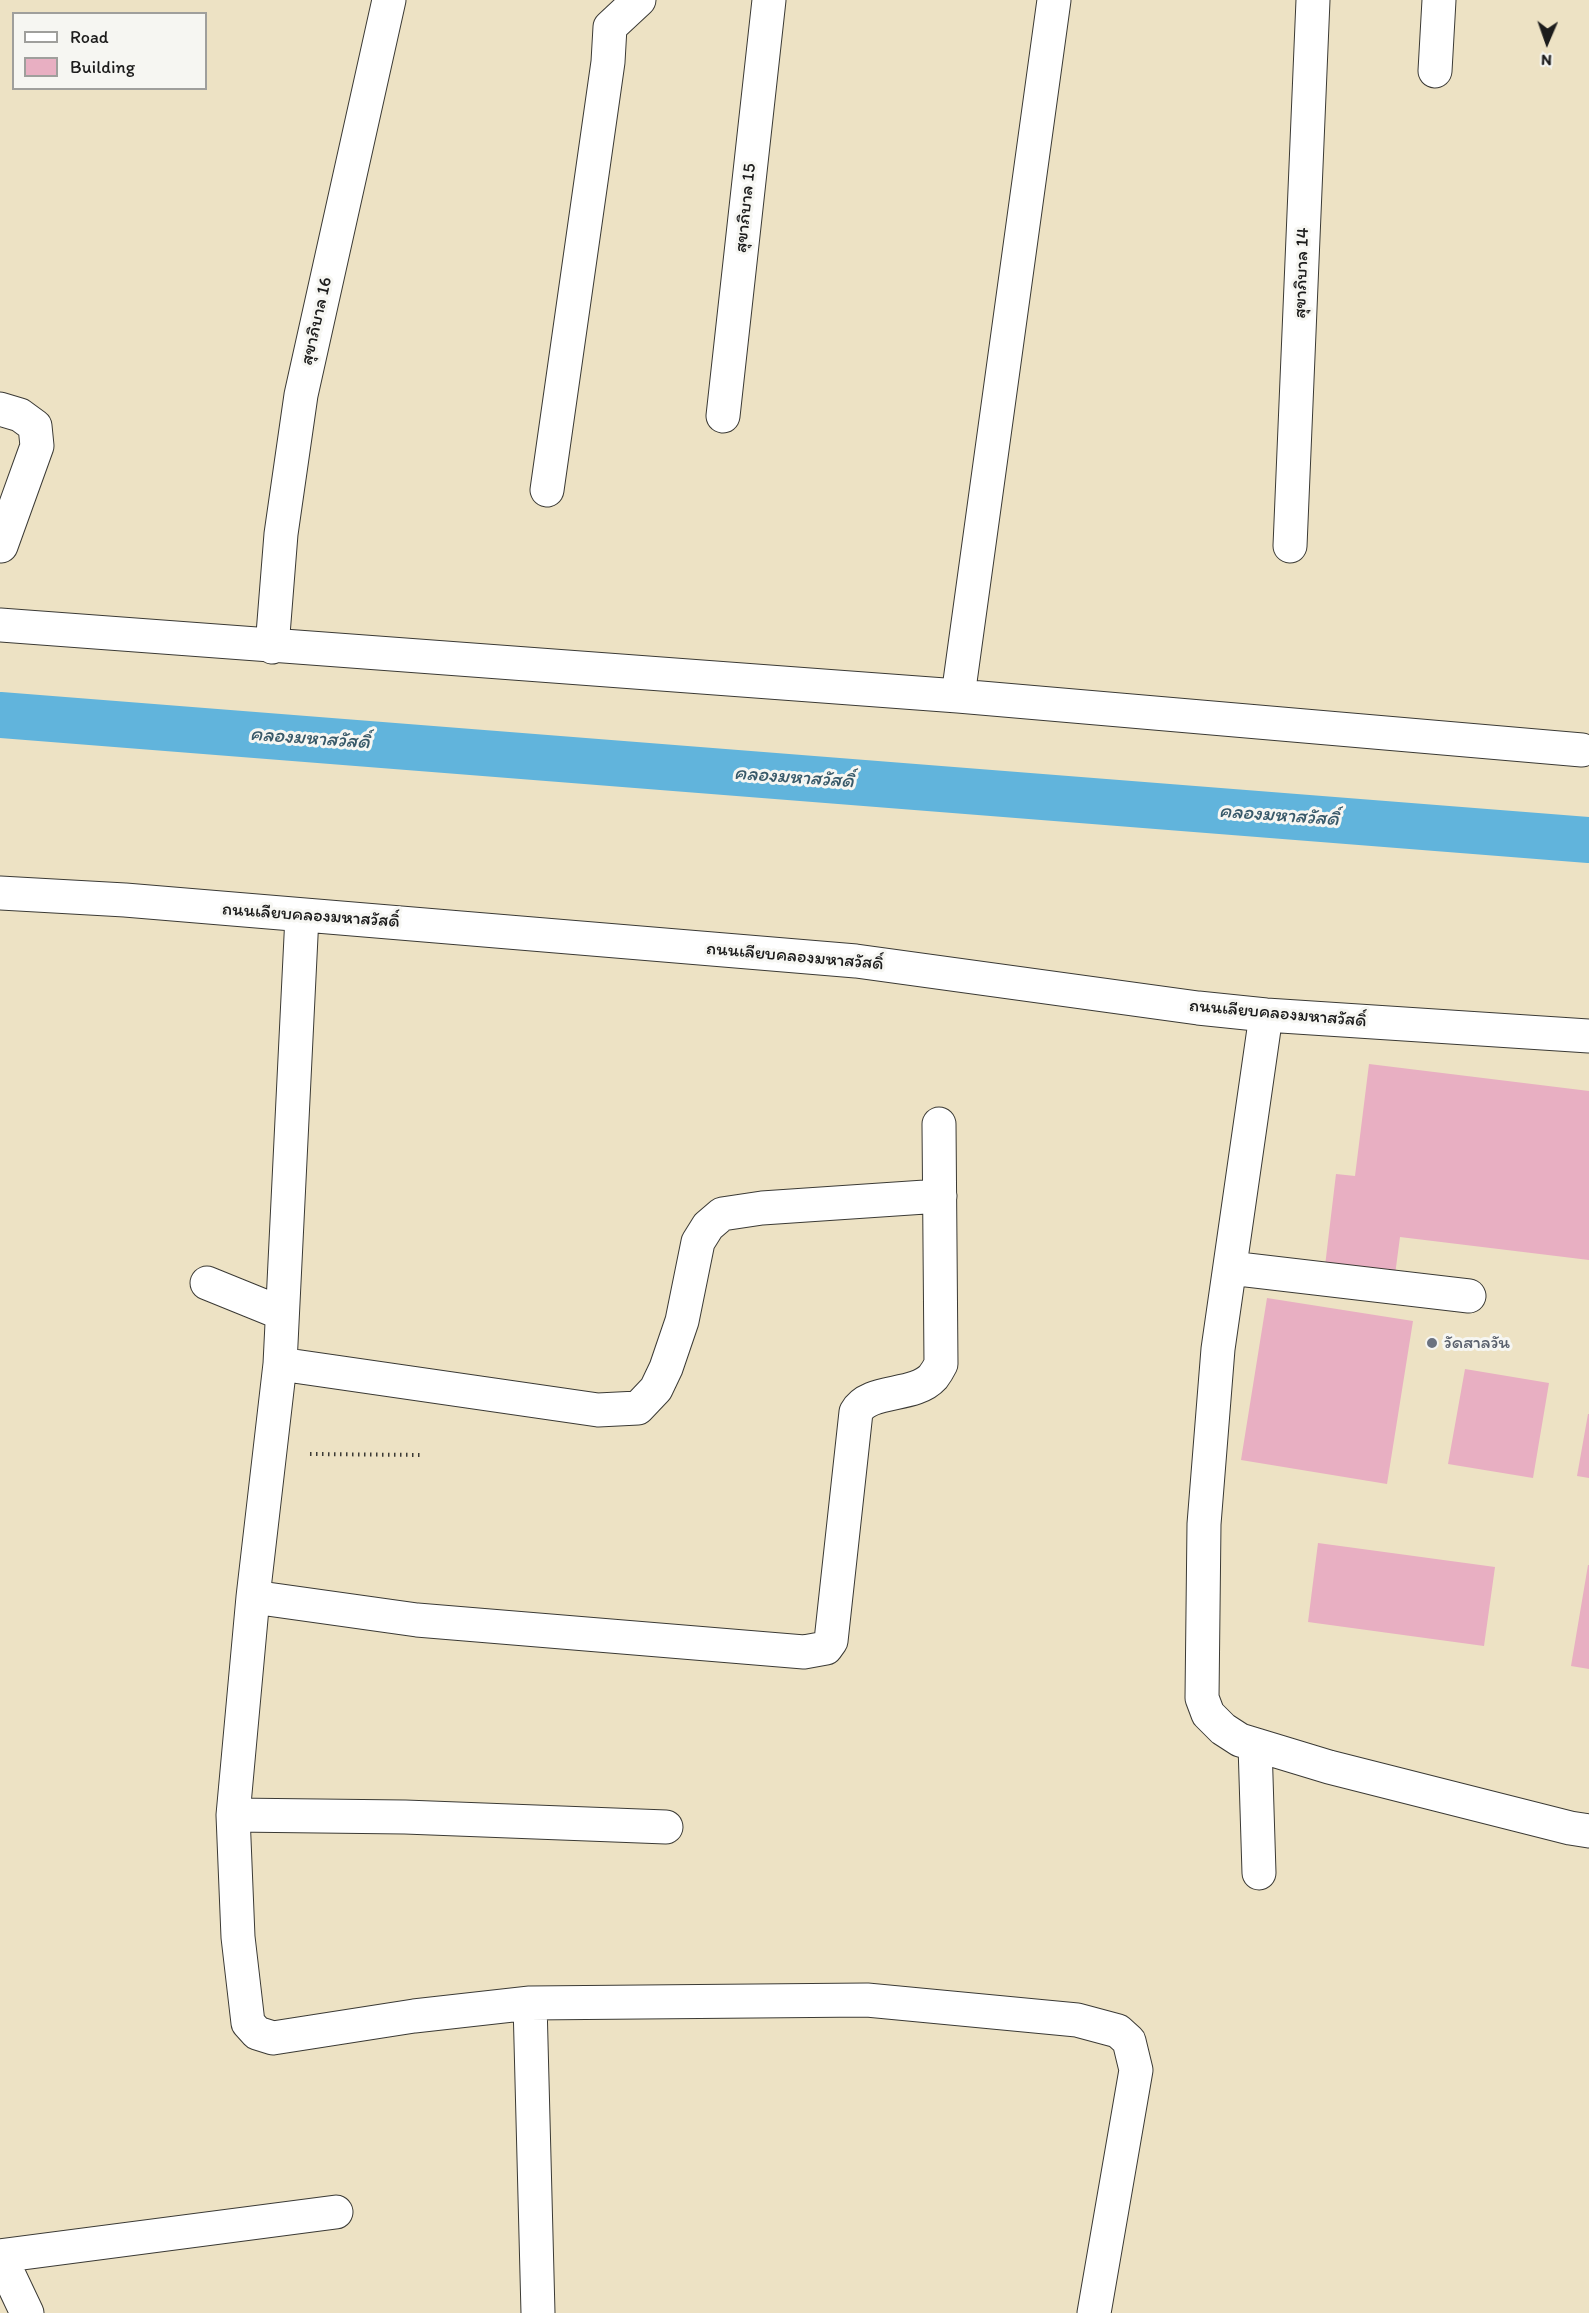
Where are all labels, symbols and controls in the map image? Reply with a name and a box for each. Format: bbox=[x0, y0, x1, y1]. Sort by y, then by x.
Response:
legend bbox=[12, 12, 207, 90]
north arrow bbox=[1517, 12, 1577, 72]
text: Road bbox=[70, 26, 109, 48]
text: N bbox=[1541, 51, 1552, 70]
text: Building bbox=[70, 56, 135, 78]
street label: สุขาภิบาล 15 bbox=[731, 162, 761, 254]
street label: สุขาภิบาล 14 bbox=[1290, 227, 1314, 319]
street label: สุขาภิบาล 16 bbox=[296, 275, 338, 367]
water label: คลองมหาสวัสดิ์ bbox=[249, 723, 371, 755]
water label: คลองมหาสวัสดิ์ bbox=[733, 762, 855, 794]
water label: คลองมหาสวัสดิ์ bbox=[1218, 800, 1340, 832]
street label: ถนนเลียบคลองมหาสวัสดิ์ bbox=[221, 899, 401, 933]
street label: ถนนเลียบคลองมหาสวัสดิ์ bbox=[705, 938, 885, 976]
street label: ถนนเลียบคลองมหาสวัสดิ์ bbox=[1188, 995, 1368, 1033]
place label: วัดสาลวัน bbox=[1444, 1332, 1510, 1354]
marker: วัดสาลวัน bbox=[1425, 1336, 1439, 1350]

